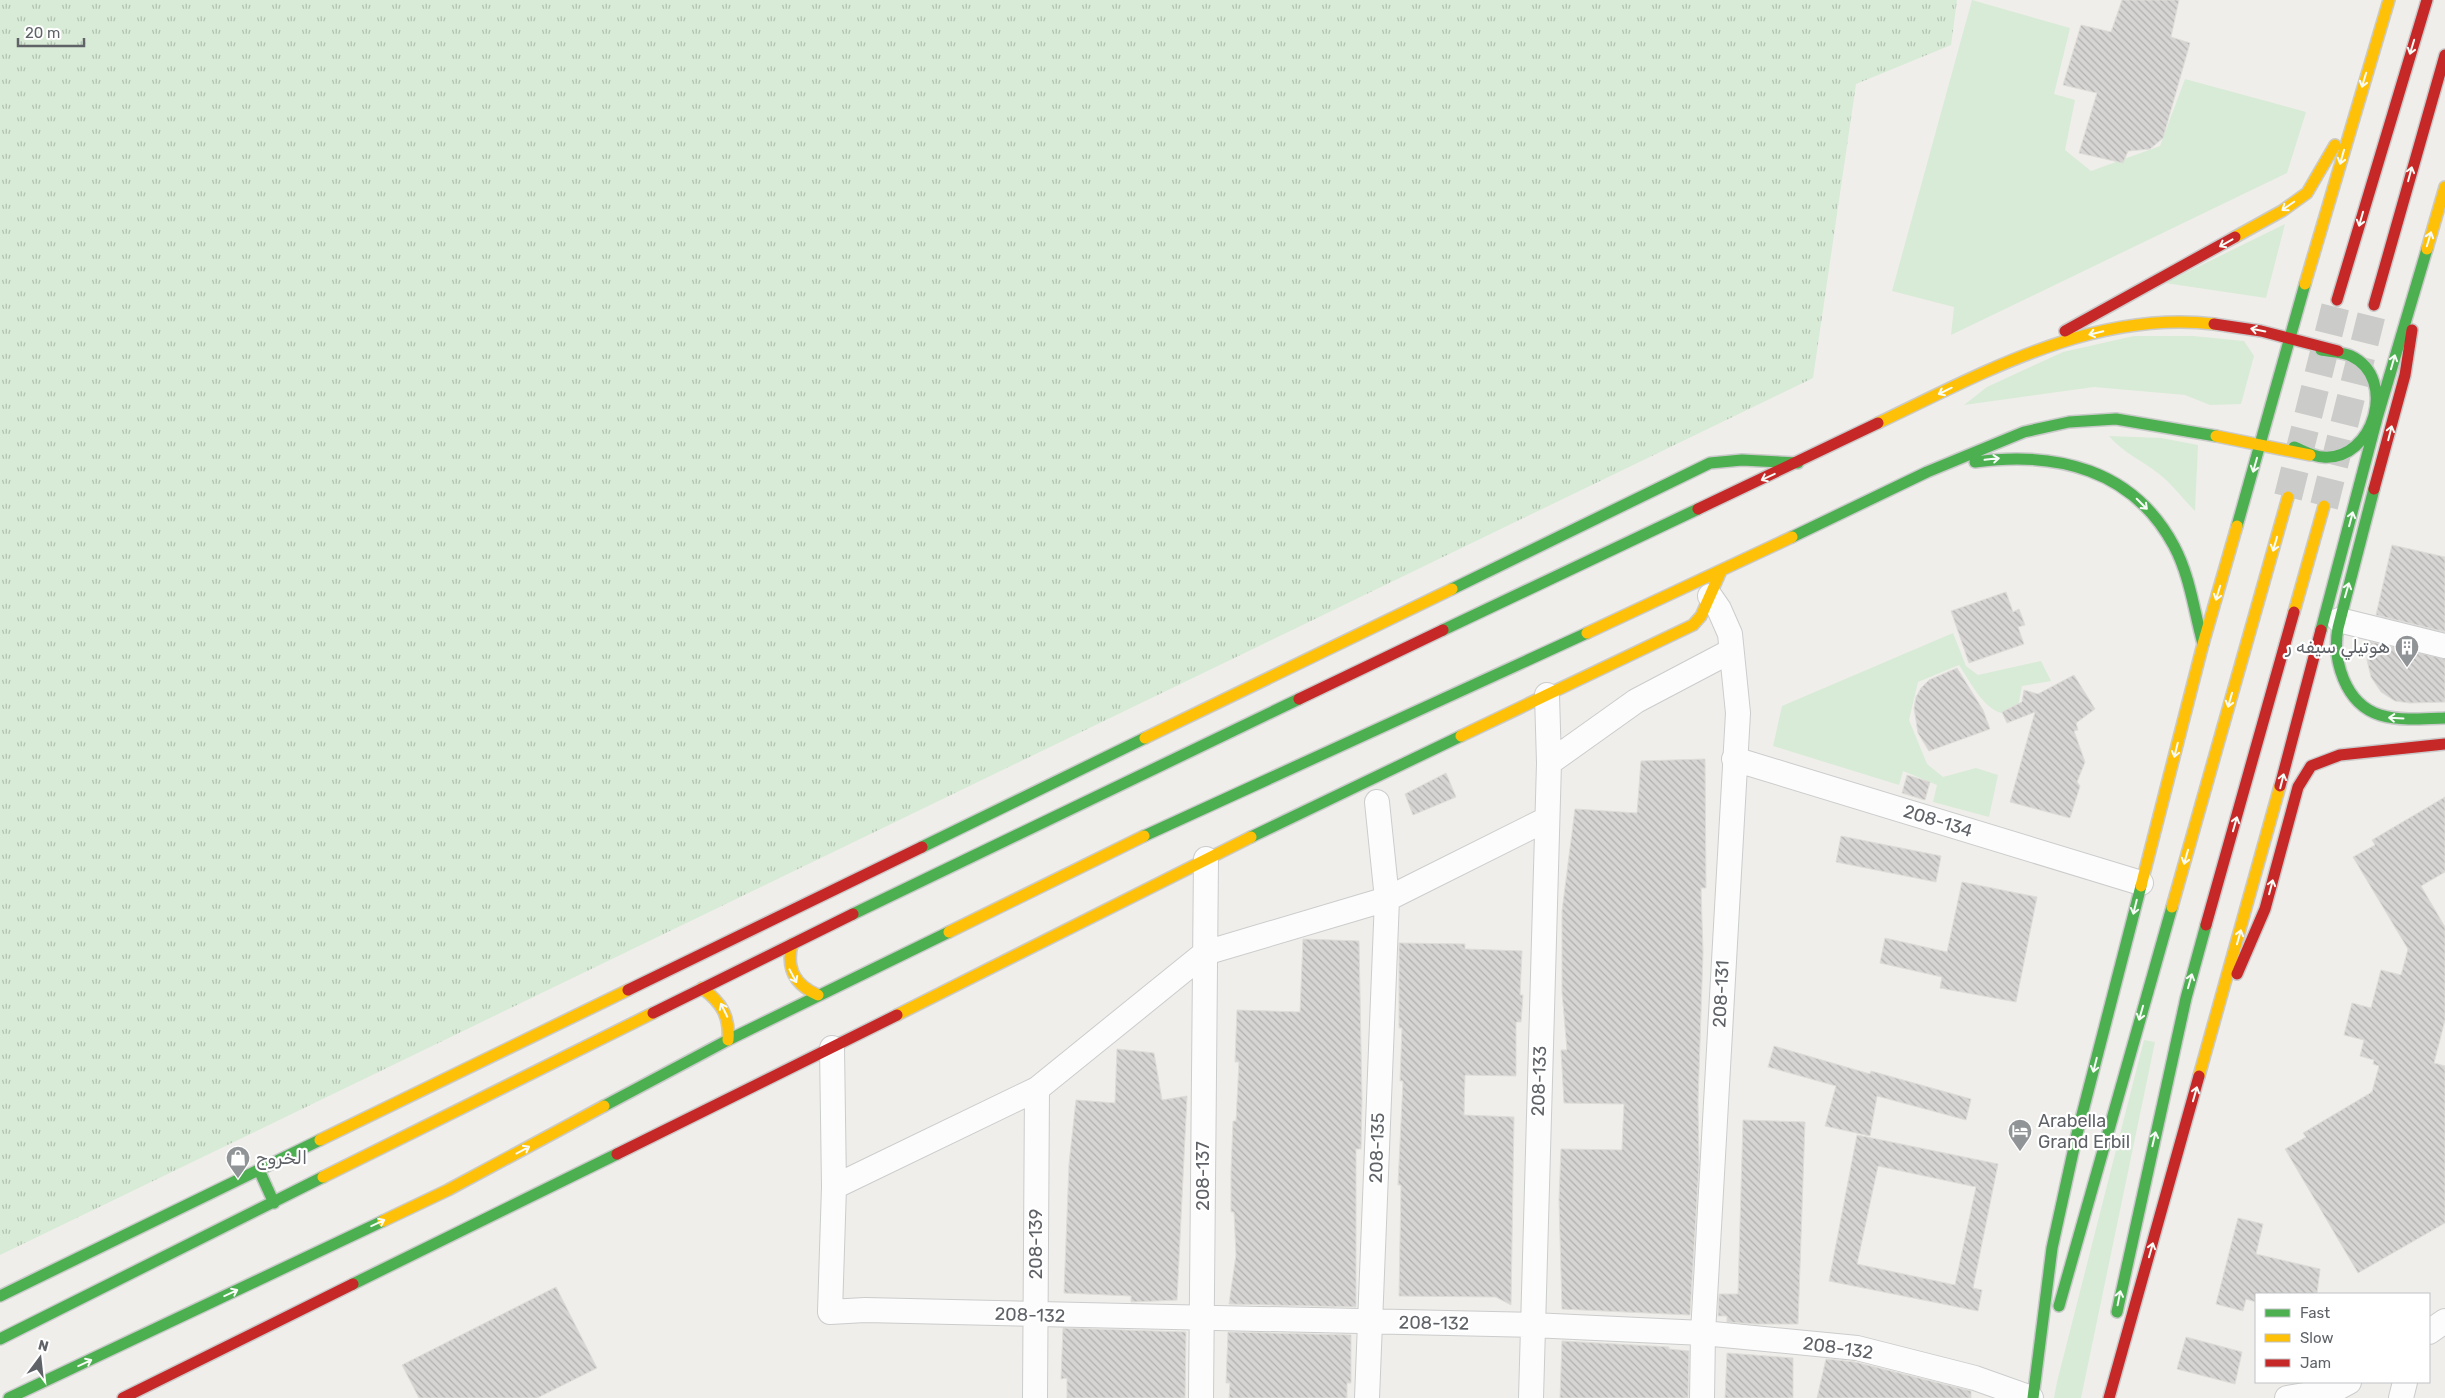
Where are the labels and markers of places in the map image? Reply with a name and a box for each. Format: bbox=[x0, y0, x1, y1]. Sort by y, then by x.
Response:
building icon: هوتيلي سيفه ر bbox=[2394, 634, 2420, 668]
place label: هوتيلي سيفه ر bbox=[2285, 636, 2390, 660]
place label: Arabella Grand Erbil bbox=[2038, 1110, 2130, 1153]
hotel icon: Arabella Grand Erbil bbox=[2007, 1118, 2033, 1152]
shop icon: الخروج bbox=[225, 1145, 251, 1179]
place label: الخروج bbox=[256, 1147, 307, 1170]

